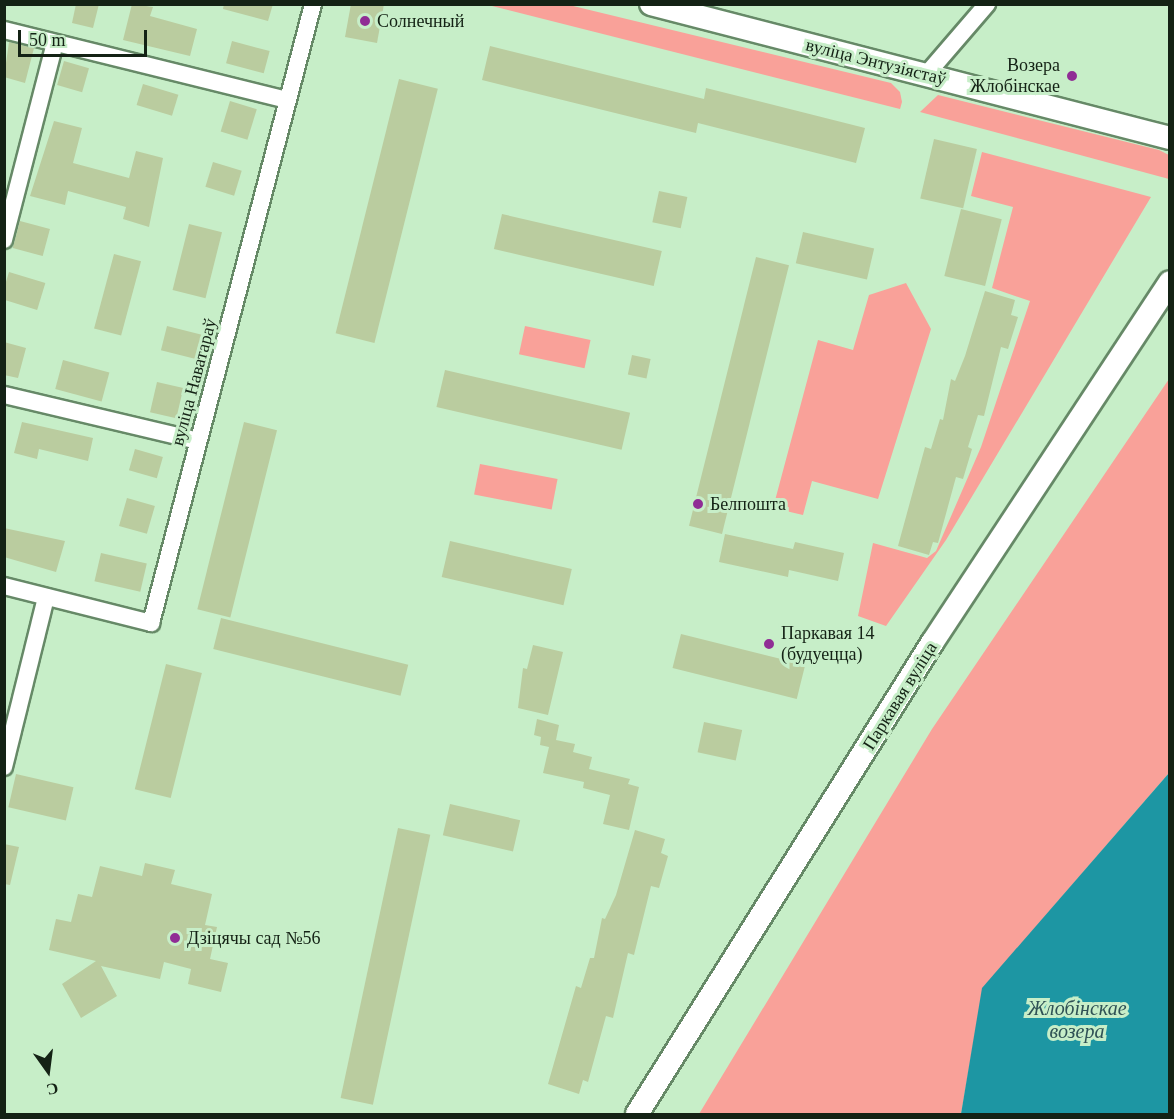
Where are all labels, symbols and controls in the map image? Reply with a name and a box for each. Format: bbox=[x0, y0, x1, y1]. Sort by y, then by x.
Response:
place label: Солнечный bbox=[377, 10, 464, 32]
marker: Солнечный bbox=[358, 14, 372, 28]
scale bar bbox=[21, 18, 150, 56]
text: 50 m bbox=[29, 30, 66, 50]
street label: вуліца Энтузіястаў bbox=[804, 34, 948, 90]
place label: Возера Жлобінскае bbox=[970, 55, 1060, 98]
marker: Возера Жлобінскае bbox=[1065, 69, 1079, 83]
street label: вуліца Наватараў bbox=[167, 316, 221, 448]
place label: Белпошта bbox=[710, 493, 786, 515]
marker: Белпошта bbox=[691, 497, 705, 511]
place label: Паркавая 14 (будуецца) bbox=[781, 623, 874, 666]
marker: Паркавая 14 (будуецца) bbox=[762, 637, 776, 651]
street label: Паркавая вуліца bbox=[858, 638, 942, 754]
place label: Дзіцячы сад №56 bbox=[187, 927, 320, 949]
marker: Дзіцячы сад №56 bbox=[168, 931, 182, 945]
water label: Жлобінскае возера bbox=[1027, 997, 1127, 1044]
north arrow bbox=[18, 1041, 78, 1101]
text: С bbox=[45, 1079, 60, 1099]

